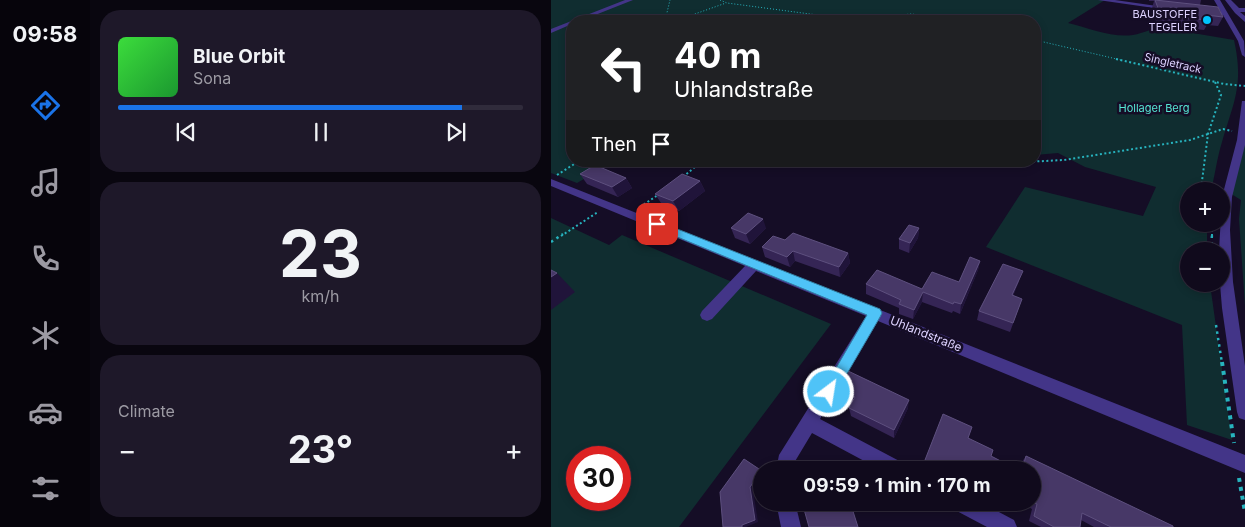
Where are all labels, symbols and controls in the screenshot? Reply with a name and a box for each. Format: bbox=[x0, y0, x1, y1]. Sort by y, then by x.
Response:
place label: BAUSTOFFE TEGELER bbox=[1132, 7, 1197, 34]
marker: BAUSTOFFE TEGELER bbox=[1201, 14, 1213, 26]
text: 09:58 bbox=[13, 21, 77, 47]
text: 40 m bbox=[674, 34, 762, 76]
icon: left bbox=[591, 35, 656, 100]
text: Blue Orbit bbox=[193, 45, 285, 68]
street label: Singletrack bbox=[1143, 50, 1203, 76]
text: Sona bbox=[193, 68, 231, 88]
text: Uhlandstraße bbox=[674, 76, 813, 102]
icon: directions bbox=[28, 88, 63, 123]
park label: Hollager Berg bbox=[1119, 101, 1189, 115]
icon: previous bbox=[172, 118, 200, 146]
icon: pause bbox=[307, 118, 335, 146]
icon: next bbox=[442, 118, 470, 146]
icon: arrive bbox=[647, 130, 675, 158]
text: Then bbox=[591, 133, 637, 156]
icon: music bbox=[28, 165, 63, 200]
map controls bbox=[1180, 182, 1230, 292]
button: + bbox=[1180, 182, 1230, 232]
pin bbox=[636, 203, 678, 245]
icon: arrive bbox=[643, 210, 671, 238]
text: 23 bbox=[279, 214, 362, 293]
icon: phone bbox=[28, 241, 63, 276]
button: − bbox=[1180, 242, 1230, 292]
text: km/h bbox=[301, 286, 340, 306]
street label: Uhlandstraße bbox=[888, 312, 964, 355]
icon: climate bbox=[28, 318, 63, 353]
position arrow bbox=[802, 365, 854, 417]
icon: car bbox=[28, 395, 63, 430]
text: Climate bbox=[118, 401, 175, 421]
text: 23° bbox=[288, 426, 353, 472]
text: − bbox=[118, 433, 137, 467]
text: + bbox=[504, 433, 523, 467]
speed limit sign: 30 bbox=[566, 446, 631, 511]
icon: filters bbox=[28, 471, 63, 506]
text: 09:59 · 1 min · 170 m bbox=[803, 474, 991, 497]

